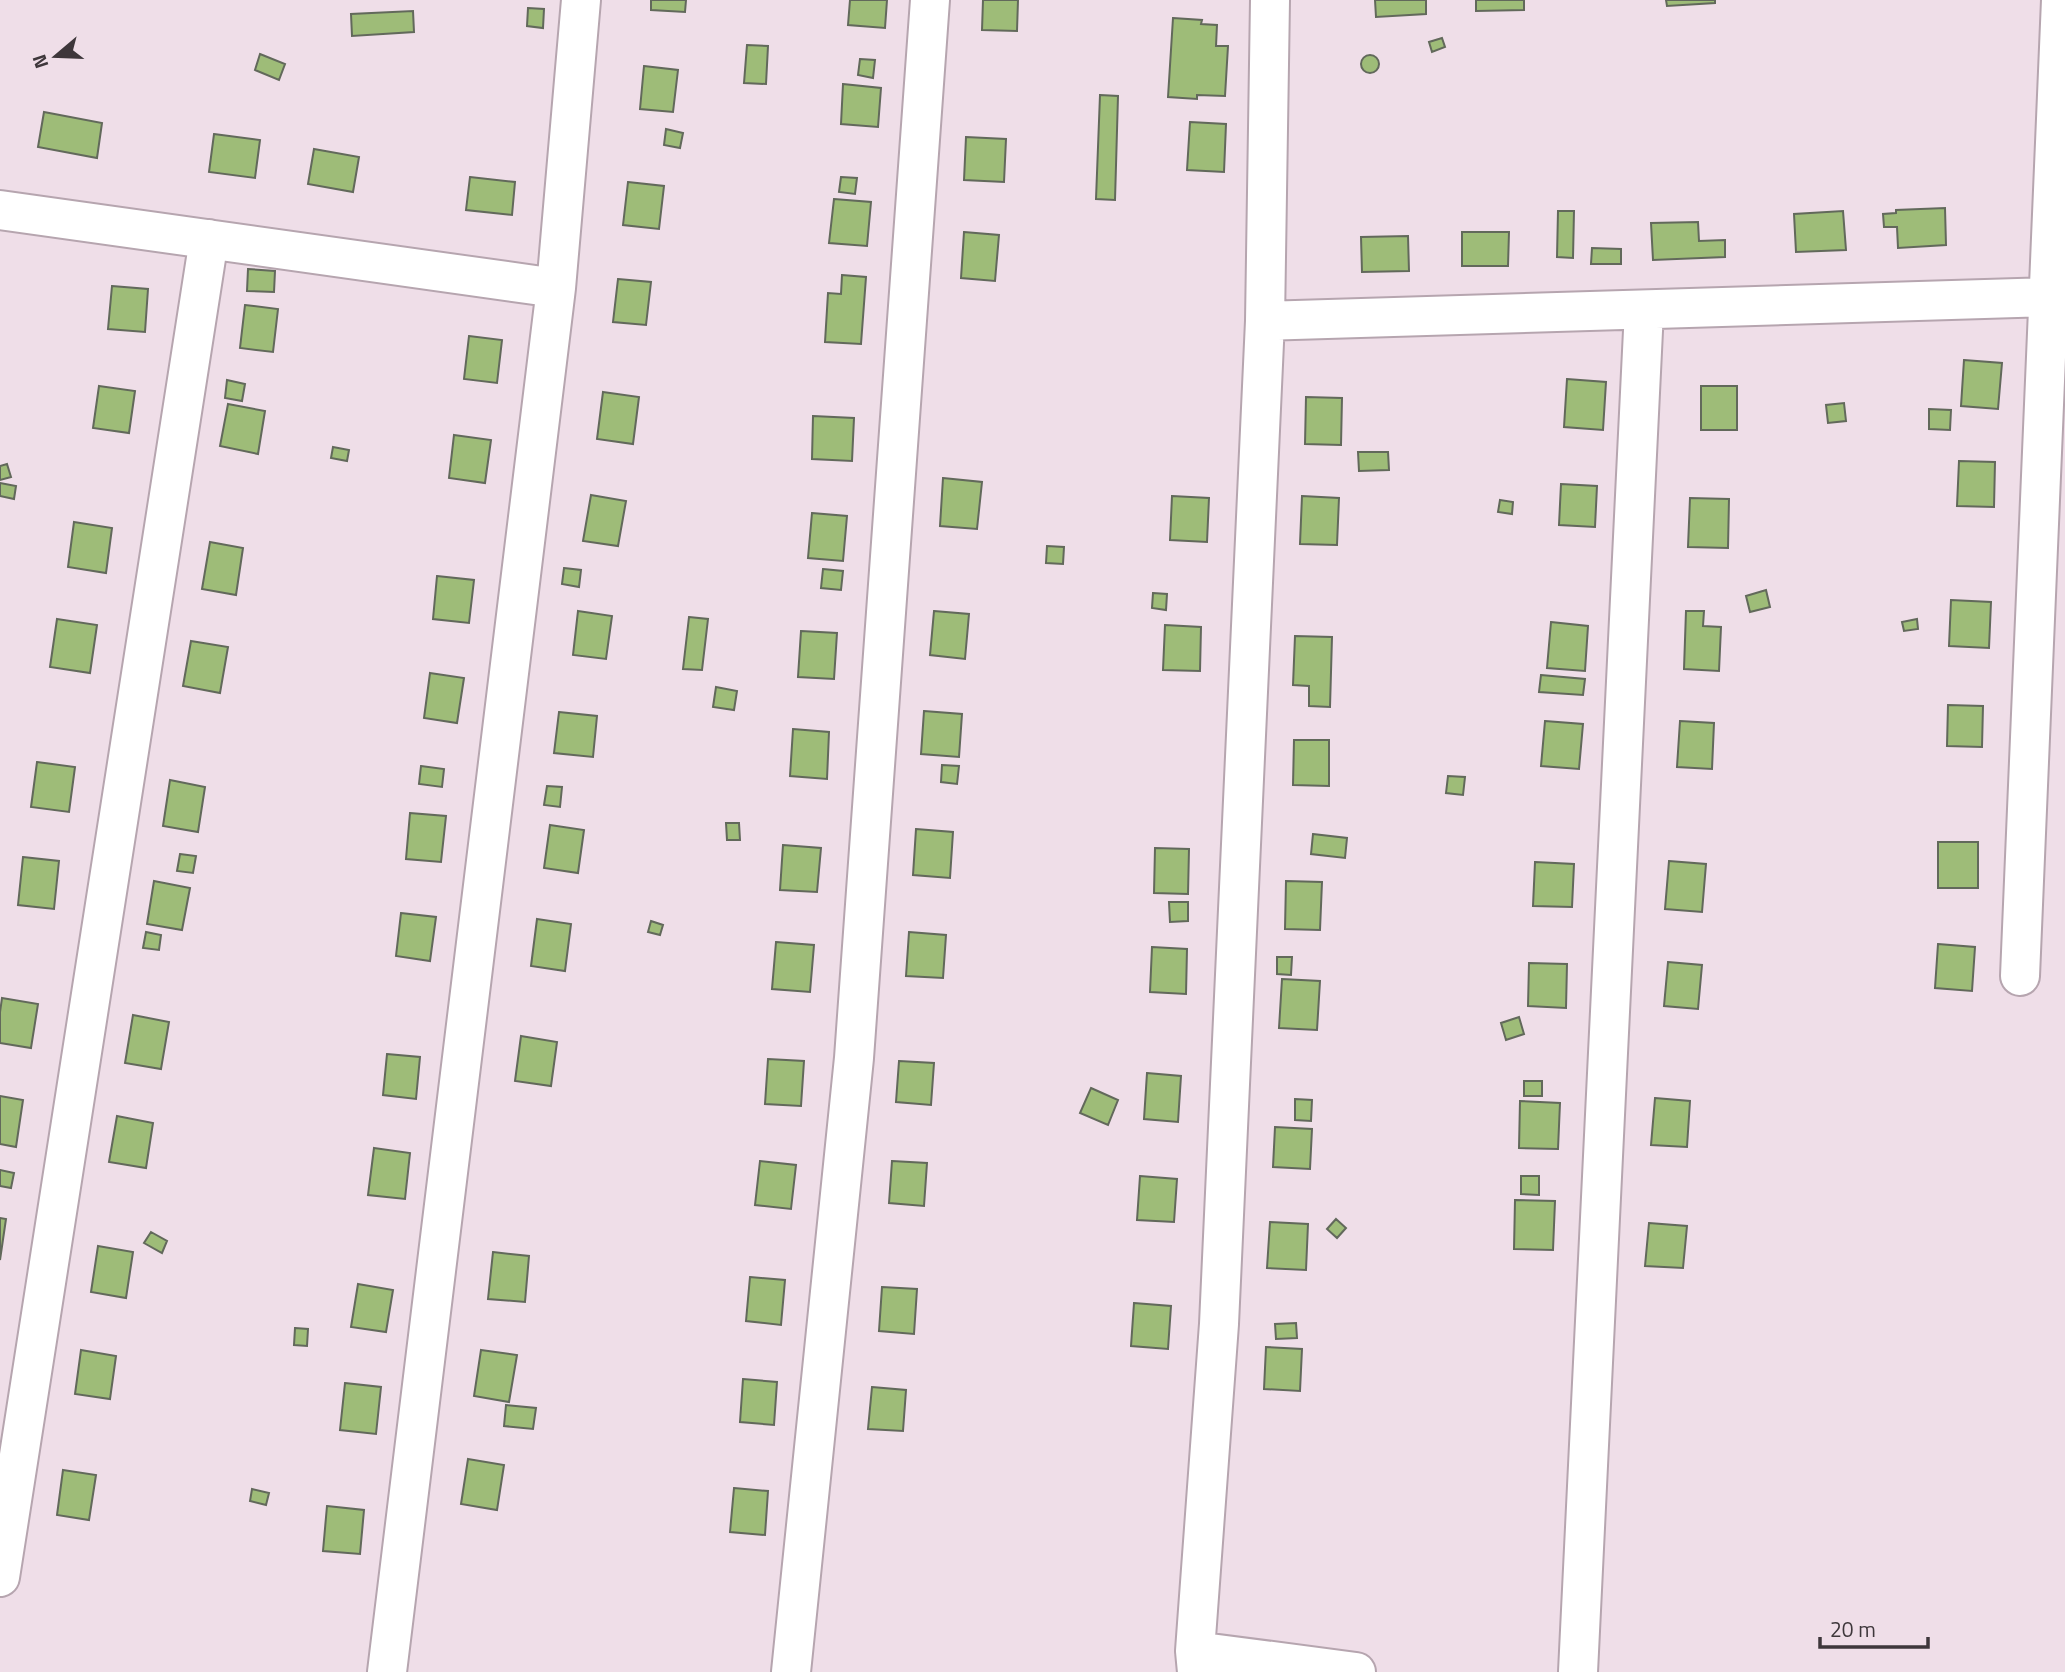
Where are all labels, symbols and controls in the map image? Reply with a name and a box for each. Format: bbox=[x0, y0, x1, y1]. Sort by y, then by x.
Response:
north arrow bbox=[21, 21, 91, 91]
text: N bbox=[24, 51, 55, 73]
scale bar bbox=[1820, 1606, 1928, 1650]
text: 20 m bbox=[1830, 1613, 1876, 1645]

